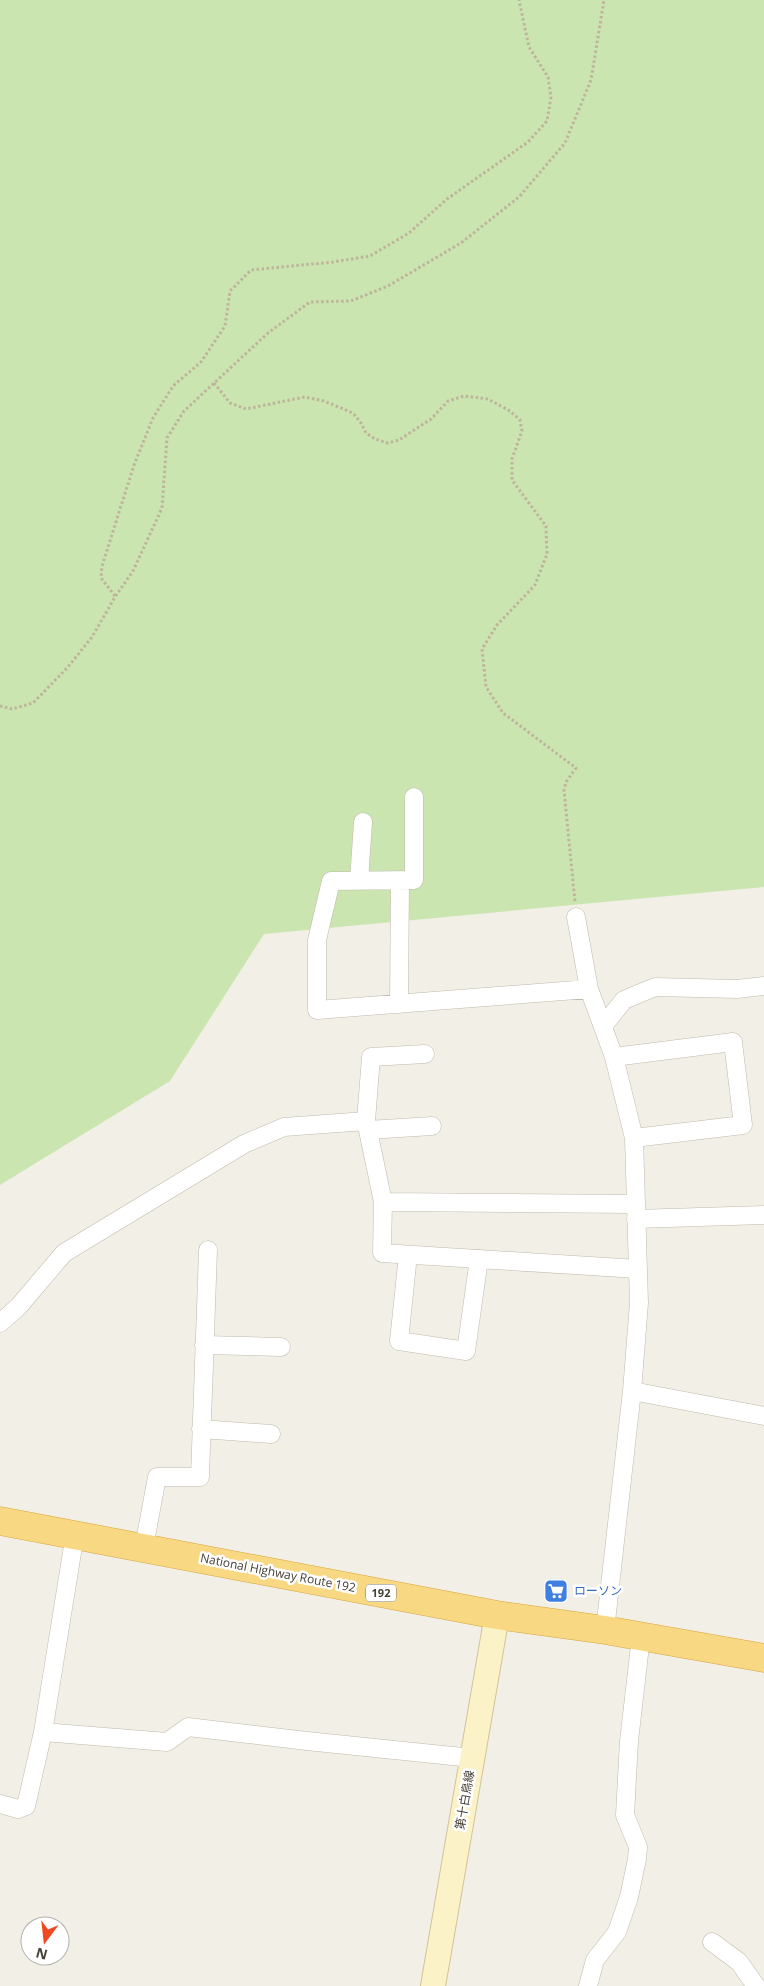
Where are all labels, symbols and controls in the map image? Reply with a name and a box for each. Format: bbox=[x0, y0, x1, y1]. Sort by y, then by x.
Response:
street label: National Highway Route 192 bbox=[199, 1549, 357, 1596]
supermarket icon: ローソン bbox=[543, 1578, 569, 1604]
place label: ローソン bbox=[574, 1582, 622, 1599]
road number: 192 bbox=[366, 1585, 396, 1602]
street label: 第十白鳥線 bbox=[451, 1769, 478, 1831]
north arrow bbox=[20, 1916, 70, 1966]
text: N bbox=[34, 1943, 49, 1965]

